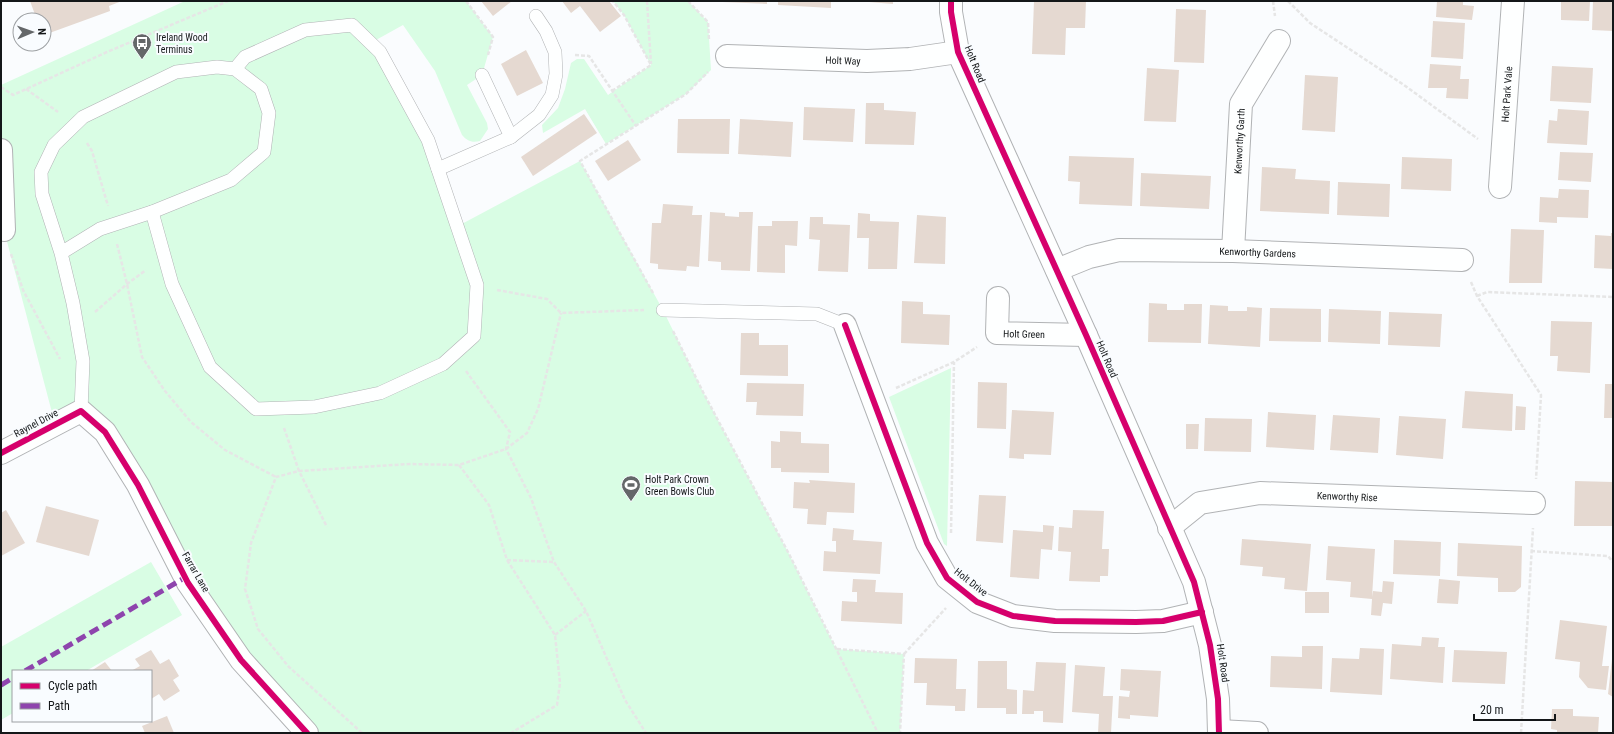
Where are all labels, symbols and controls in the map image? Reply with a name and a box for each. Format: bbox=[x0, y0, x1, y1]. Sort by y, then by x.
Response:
north arrow bbox=[12, 12, 52, 52]
text: N bbox=[35, 28, 48, 36]
bus stop icon: Ireland Wood Terminus bbox=[131, 32, 153, 60]
place label: Ireland Wood Terminus bbox=[156, 32, 208, 55]
street label: Holt Road bbox=[963, 44, 987, 84]
street label: Holt Way bbox=[825, 54, 861, 66]
street label: Holt Park Vale bbox=[1499, 66, 1514, 123]
street label: Kenworthy Garth bbox=[1232, 108, 1246, 174]
street label: Kenworthy Gardens bbox=[1219, 245, 1297, 259]
street label: Holt Green bbox=[1003, 328, 1045, 340]
street label: Holt Road bbox=[1094, 339, 1120, 379]
street label: Raynel Drive bbox=[12, 407, 60, 439]
sports icon: Holt Park Crown Green Bowls Club bbox=[620, 474, 642, 502]
place label: Holt Park Crown Green Bowls Club bbox=[645, 474, 714, 497]
street label: Kenworthy Rise bbox=[1317, 490, 1378, 503]
street label: Farrar Lane bbox=[180, 550, 212, 594]
street label: Holt Drive bbox=[952, 566, 990, 598]
street label: Holt Road bbox=[1215, 643, 1231, 683]
legend bbox=[12, 670, 152, 722]
text: Cycle path bbox=[48, 679, 98, 693]
scale bar bbox=[1474, 696, 1555, 722]
text: Path bbox=[48, 699, 70, 713]
text: 20 m bbox=[1480, 703, 1504, 717]

